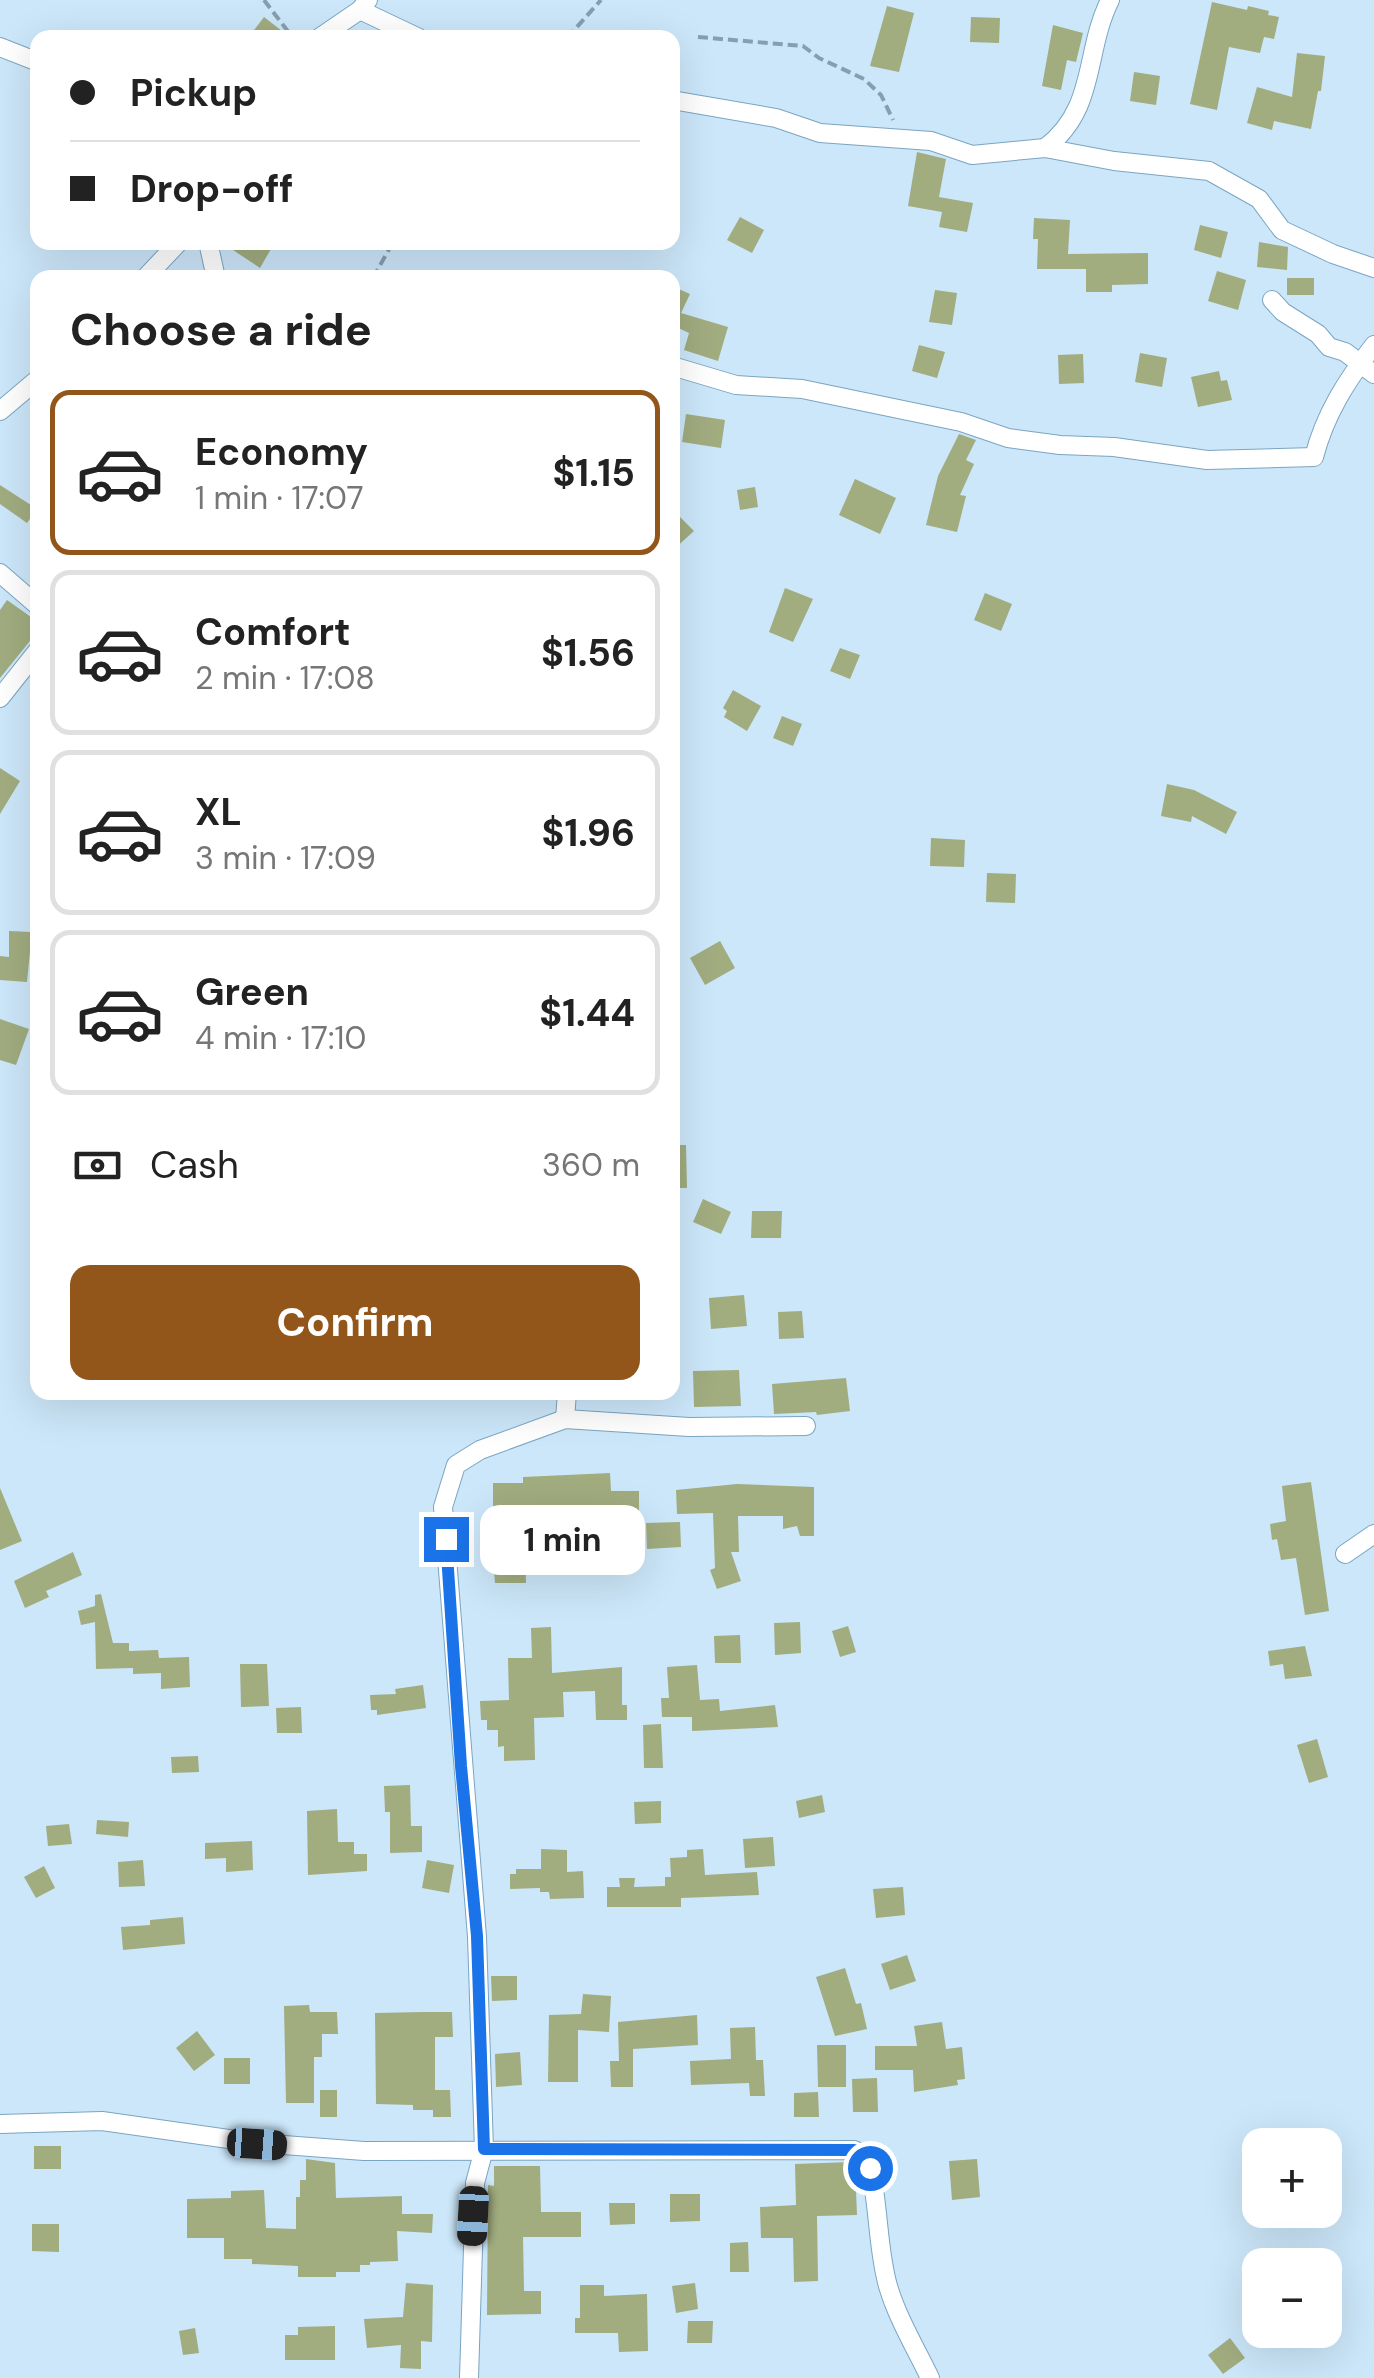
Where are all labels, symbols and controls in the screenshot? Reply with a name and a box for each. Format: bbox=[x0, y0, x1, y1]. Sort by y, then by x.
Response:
text: Pickup bbox=[130, 68, 257, 118]
text: Drop-off bbox=[130, 164, 293, 214]
text: Choose a ride bbox=[70, 300, 372, 359]
text: Economy bbox=[195, 427, 368, 477]
icon: car bbox=[75, 428, 165, 518]
text: $1.15 bbox=[552, 448, 635, 498]
text: 1 min · 17:07 bbox=[195, 477, 363, 519]
text: Comfort bbox=[195, 607, 351, 657]
icon: car bbox=[75, 608, 165, 698]
text: $1.56 bbox=[541, 628, 635, 678]
text: 2 min · 17:08 bbox=[195, 657, 375, 699]
text: XL bbox=[195, 787, 242, 837]
icon: car bbox=[75, 788, 165, 878]
text: $1.96 bbox=[542, 808, 635, 858]
text: 3 min · 17:09 bbox=[195, 837, 376, 879]
text: Green bbox=[195, 967, 309, 1017]
icon: car bbox=[75, 968, 165, 1058]
text: $1.44 bbox=[539, 988, 635, 1038]
text: 4 min · 17:10 bbox=[195, 1017, 366, 1059]
icon: cash bbox=[70, 1138, 125, 1193]
text: Cash bbox=[150, 1140, 239, 1190]
text: 360 m bbox=[542, 1144, 640, 1186]
button: Confirm bbox=[70, 1265, 640, 1380]
callout: 1 min bbox=[481, 1504, 646, 1574]
route end bbox=[424, 1517, 469, 1562]
text: 1 min bbox=[524, 1519, 601, 1561]
car bbox=[226, 2127, 288, 2161]
map controls bbox=[1242, 2128, 1342, 2348]
button: + bbox=[1242, 2128, 1342, 2228]
route start bbox=[848, 2146, 893, 2191]
car bbox=[456, 2185, 490, 2247]
button: − bbox=[1242, 2248, 1342, 2348]

